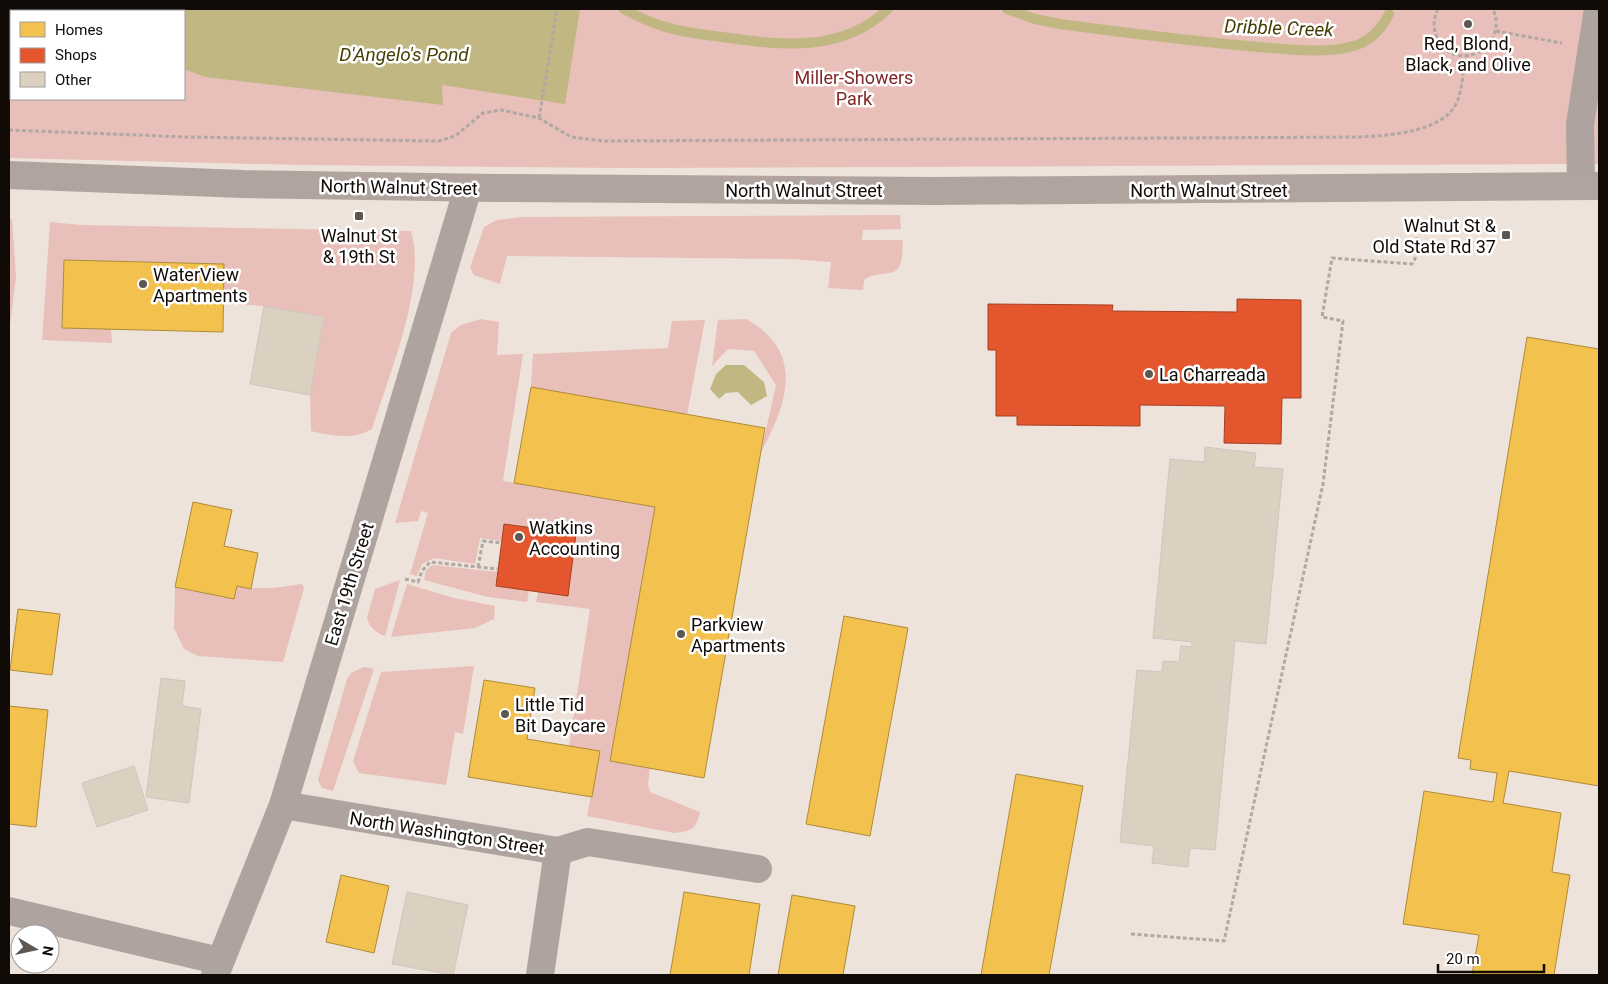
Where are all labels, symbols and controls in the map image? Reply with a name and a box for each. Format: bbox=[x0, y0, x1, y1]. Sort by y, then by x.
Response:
legend bbox=[10, 10, 185, 100]
water label: Dribble Creek bbox=[1224, 15, 1335, 41]
marker: Red, Blond, Black, and Olive bbox=[1462, 18, 1474, 30]
text: Homes bbox=[55, 21, 103, 39]
place label: Red, Blond, Black, and Olive bbox=[1405, 33, 1531, 75]
water label: D'Angelo's Pond bbox=[339, 43, 469, 66]
text: Shops bbox=[55, 46, 97, 64]
park label: Miller-Showers Park bbox=[795, 67, 913, 109]
text: Other bbox=[55, 71, 92, 89]
street label: North Walnut Street bbox=[320, 175, 478, 199]
street label: North Walnut Street bbox=[725, 180, 883, 201]
street label: North Walnut Street bbox=[1130, 180, 1288, 201]
marker: Walnut St & 19th St bbox=[353, 210, 365, 222]
place label: Walnut St & Old State Rd 37 bbox=[1372, 215, 1497, 257]
place label: Walnut St & 19th St bbox=[321, 225, 397, 267]
marker: Walnut St & Old State Rd 37 bbox=[1500, 229, 1512, 241]
place label: WaterView Apartments bbox=[153, 264, 248, 306]
marker: WaterView Apartments bbox=[137, 278, 149, 290]
place label: La Charreada bbox=[1159, 364, 1266, 385]
marker: La Charreada bbox=[1143, 368, 1155, 380]
place label: Watkins Accounting bbox=[529, 517, 620, 559]
street label: East 19th Street bbox=[320, 520, 378, 648]
marker: Watkins Accounting bbox=[513, 531, 525, 543]
place label: Parkview Apartments bbox=[691, 614, 786, 656]
marker: Parkview Apartments bbox=[675, 628, 687, 640]
place label: Little Tid Bit Daycare bbox=[515, 694, 606, 736]
marker: Little Tid Bit Daycare bbox=[499, 708, 511, 720]
street label: North Washington Street bbox=[348, 807, 546, 859]
north arrow bbox=[10, 924, 60, 974]
scale bar bbox=[1438, 942, 1544, 974]
text: N bbox=[39, 945, 57, 957]
text: 20 m bbox=[1446, 950, 1480, 968]

